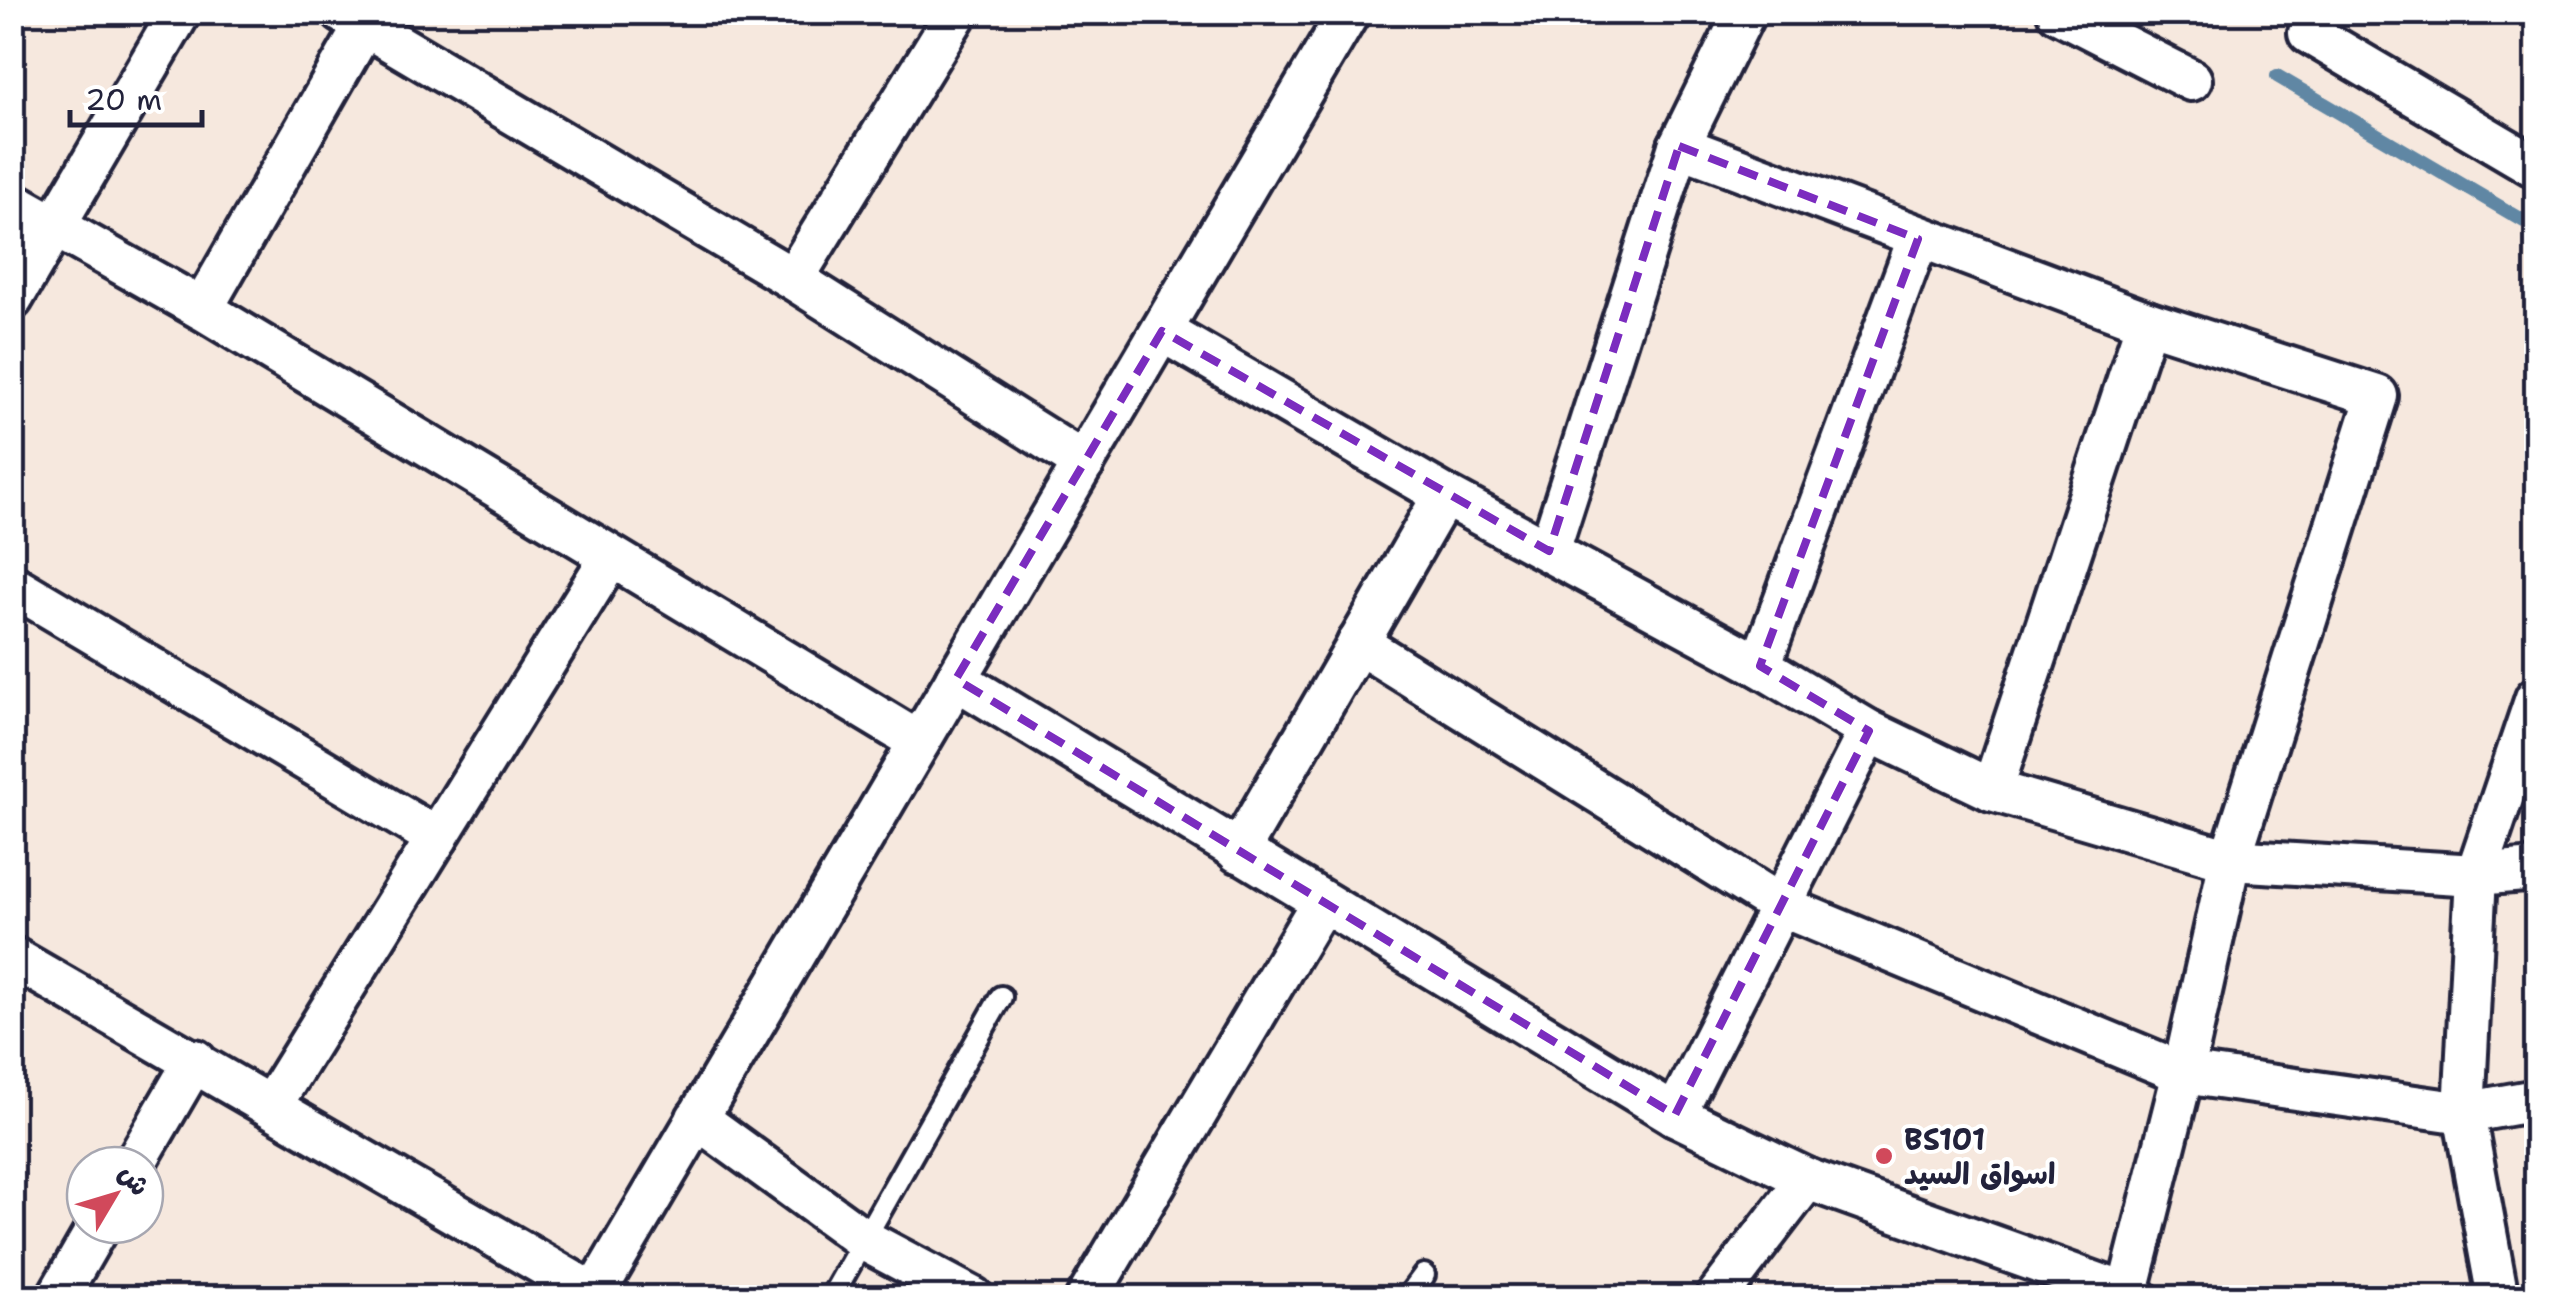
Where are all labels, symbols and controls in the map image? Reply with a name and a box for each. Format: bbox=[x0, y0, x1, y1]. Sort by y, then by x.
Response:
scale bar bbox=[70, 65, 202, 127]
text: 20 m bbox=[85, 79, 162, 120]
place label: BS101 اسواق السيد bbox=[1904, 1119, 2056, 1194]
north arrow bbox=[65, 1145, 165, 1245]
marker: BS101 اسواق السيد bbox=[1873, 1145, 1895, 1167]
text: ش bbox=[110, 1156, 159, 1203]

